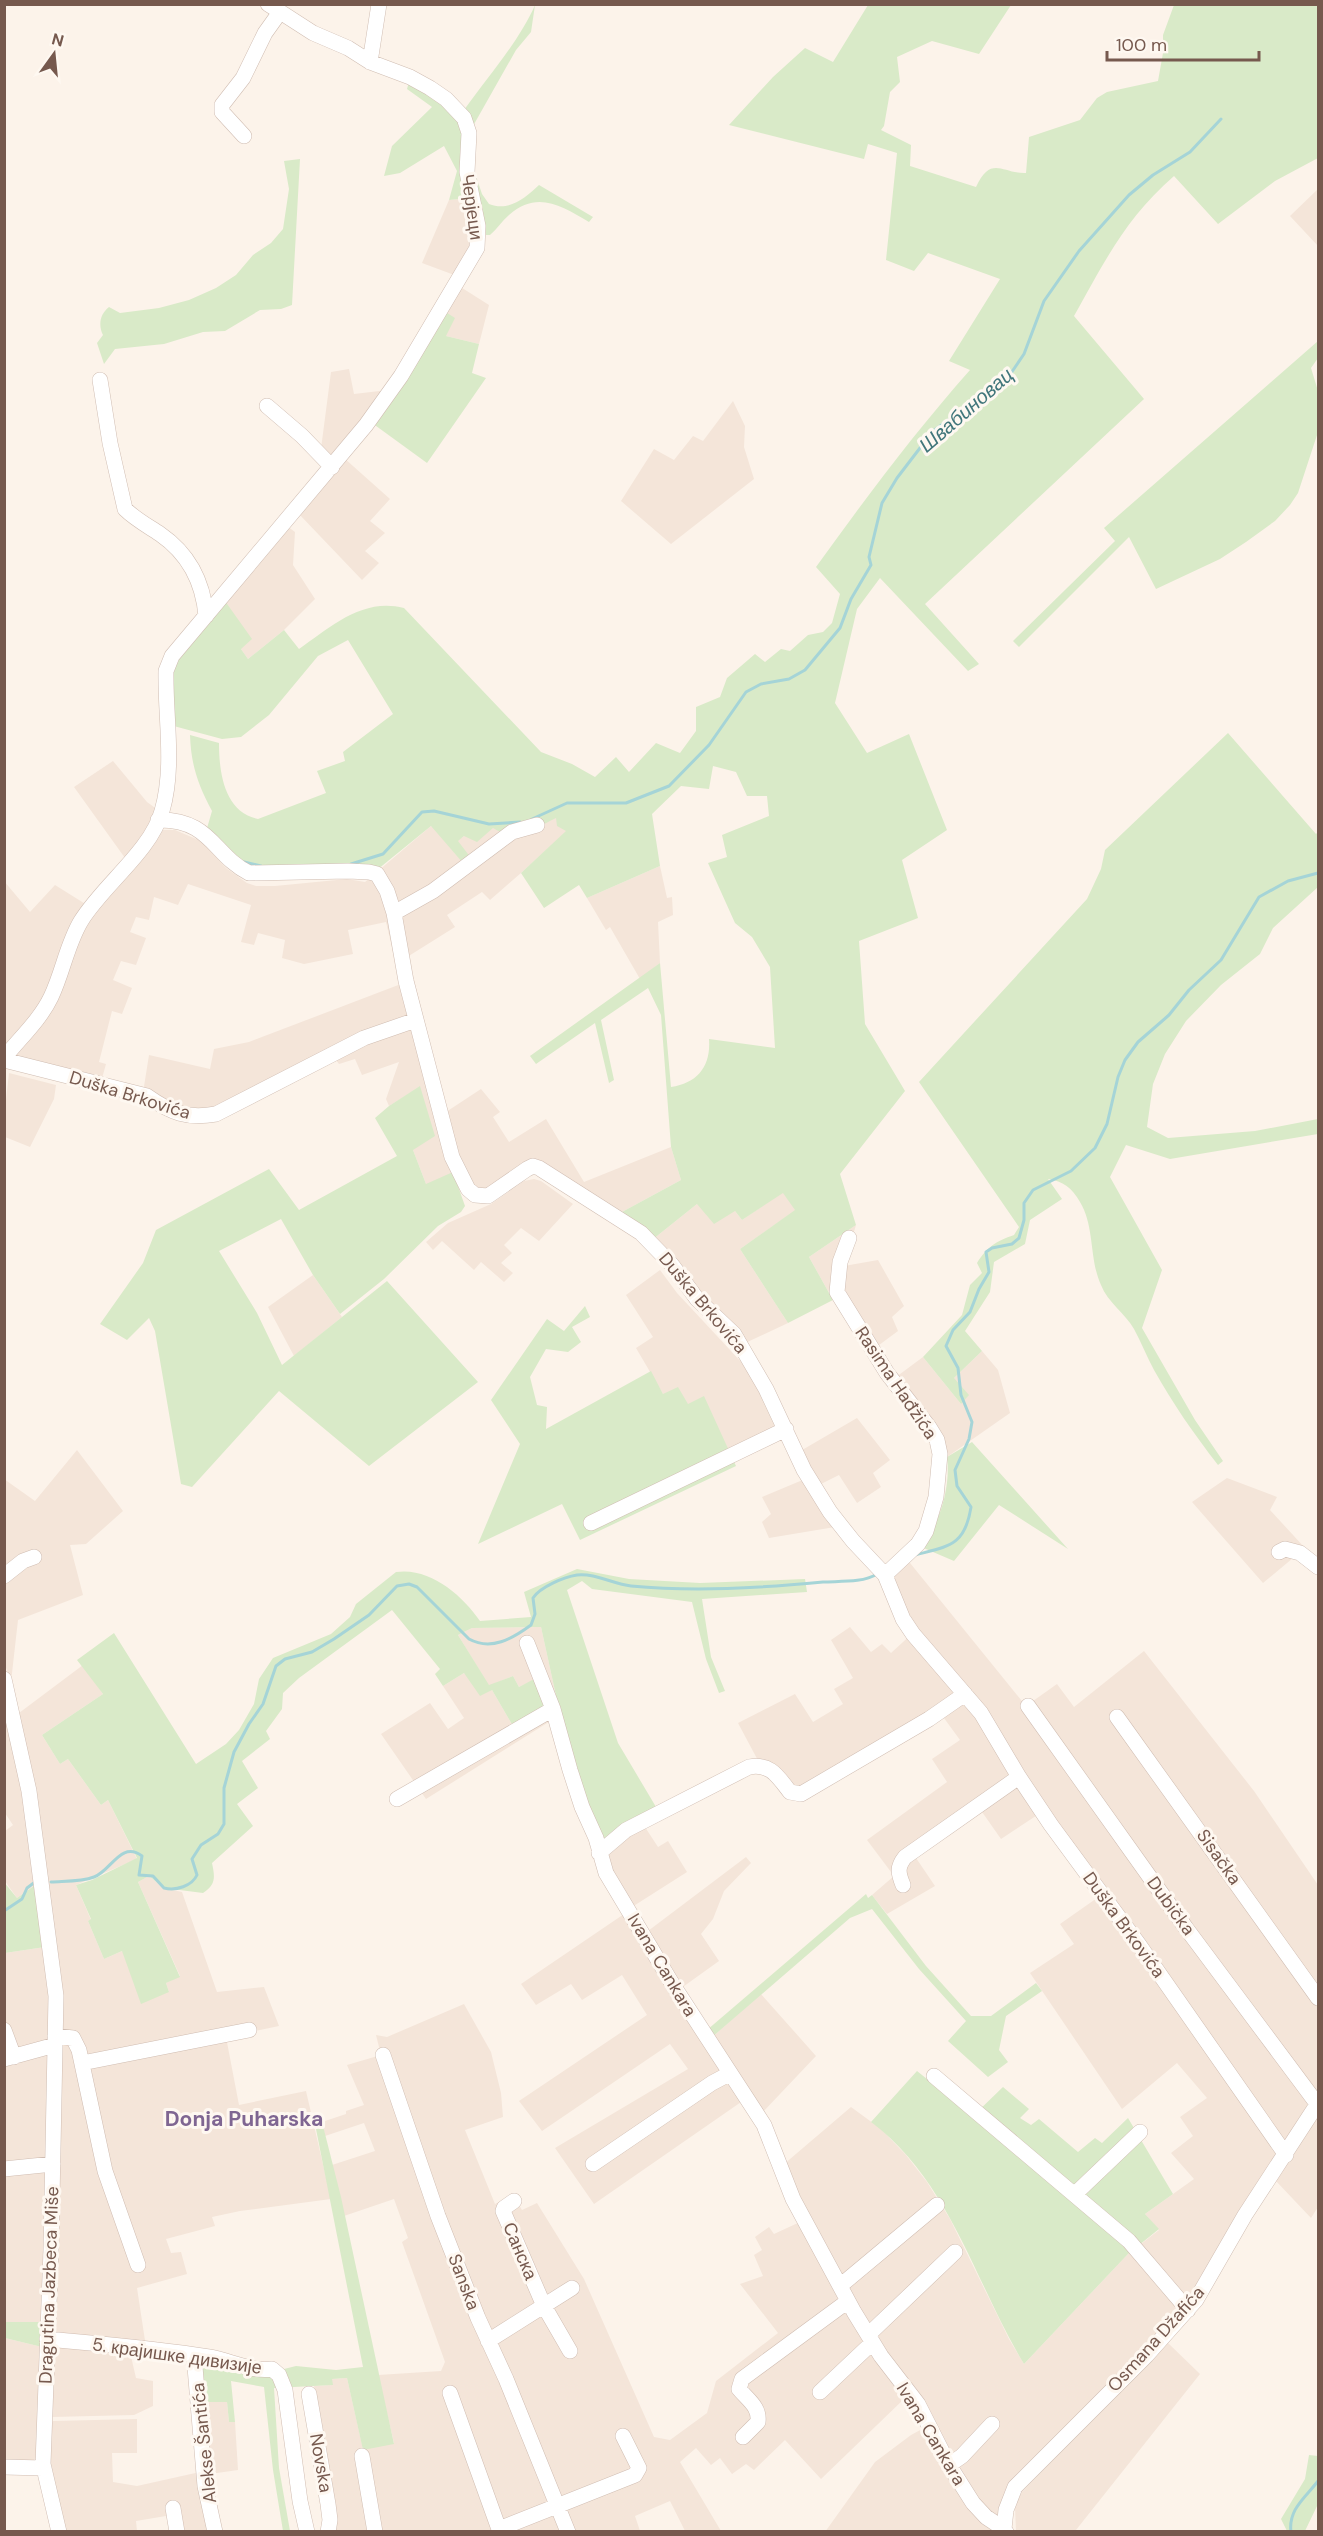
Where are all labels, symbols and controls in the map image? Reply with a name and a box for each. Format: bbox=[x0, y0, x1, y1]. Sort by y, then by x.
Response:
north arrow bbox=[24, 24, 84, 84]
scale bar bbox=[1107, 24, 1258, 62]
text: N bbox=[49, 28, 66, 52]
text: 100 m bbox=[1116, 33, 1167, 57]
street label: Черјеци bbox=[455, 172, 489, 242]
water label: Швабиновац bbox=[913, 362, 1019, 458]
street label: Duška Brkovića bbox=[67, 1065, 193, 1125]
street label: Duška Brkovića bbox=[654, 1247, 752, 1359]
street label: Rasima Hađžića bbox=[849, 1322, 943, 1444]
street label: Sisačka bbox=[1191, 1824, 1247, 1890]
street label: Duška Brkovića bbox=[1077, 1867, 1171, 1983]
street label: Dubička bbox=[1141, 1872, 1201, 1940]
street label: Ivana Cankara bbox=[622, 1909, 702, 2021]
district label: Donja Puharska bbox=[165, 2105, 323, 2133]
street label: Dragutina Jazbeca Miše bbox=[34, 2186, 64, 2384]
street label: Санска bbox=[497, 2218, 543, 2284]
street label: Sanska bbox=[442, 2250, 486, 2314]
street label: Osmana Džafića bbox=[1102, 2281, 1210, 2397]
street label: 5. крајишке дивизије bbox=[91, 2332, 263, 2380]
street label: Ivana Cankara bbox=[891, 2378, 971, 2490]
street label: Alekse Šantića bbox=[186, 2382, 222, 2504]
street label: Novska bbox=[304, 2432, 338, 2494]

